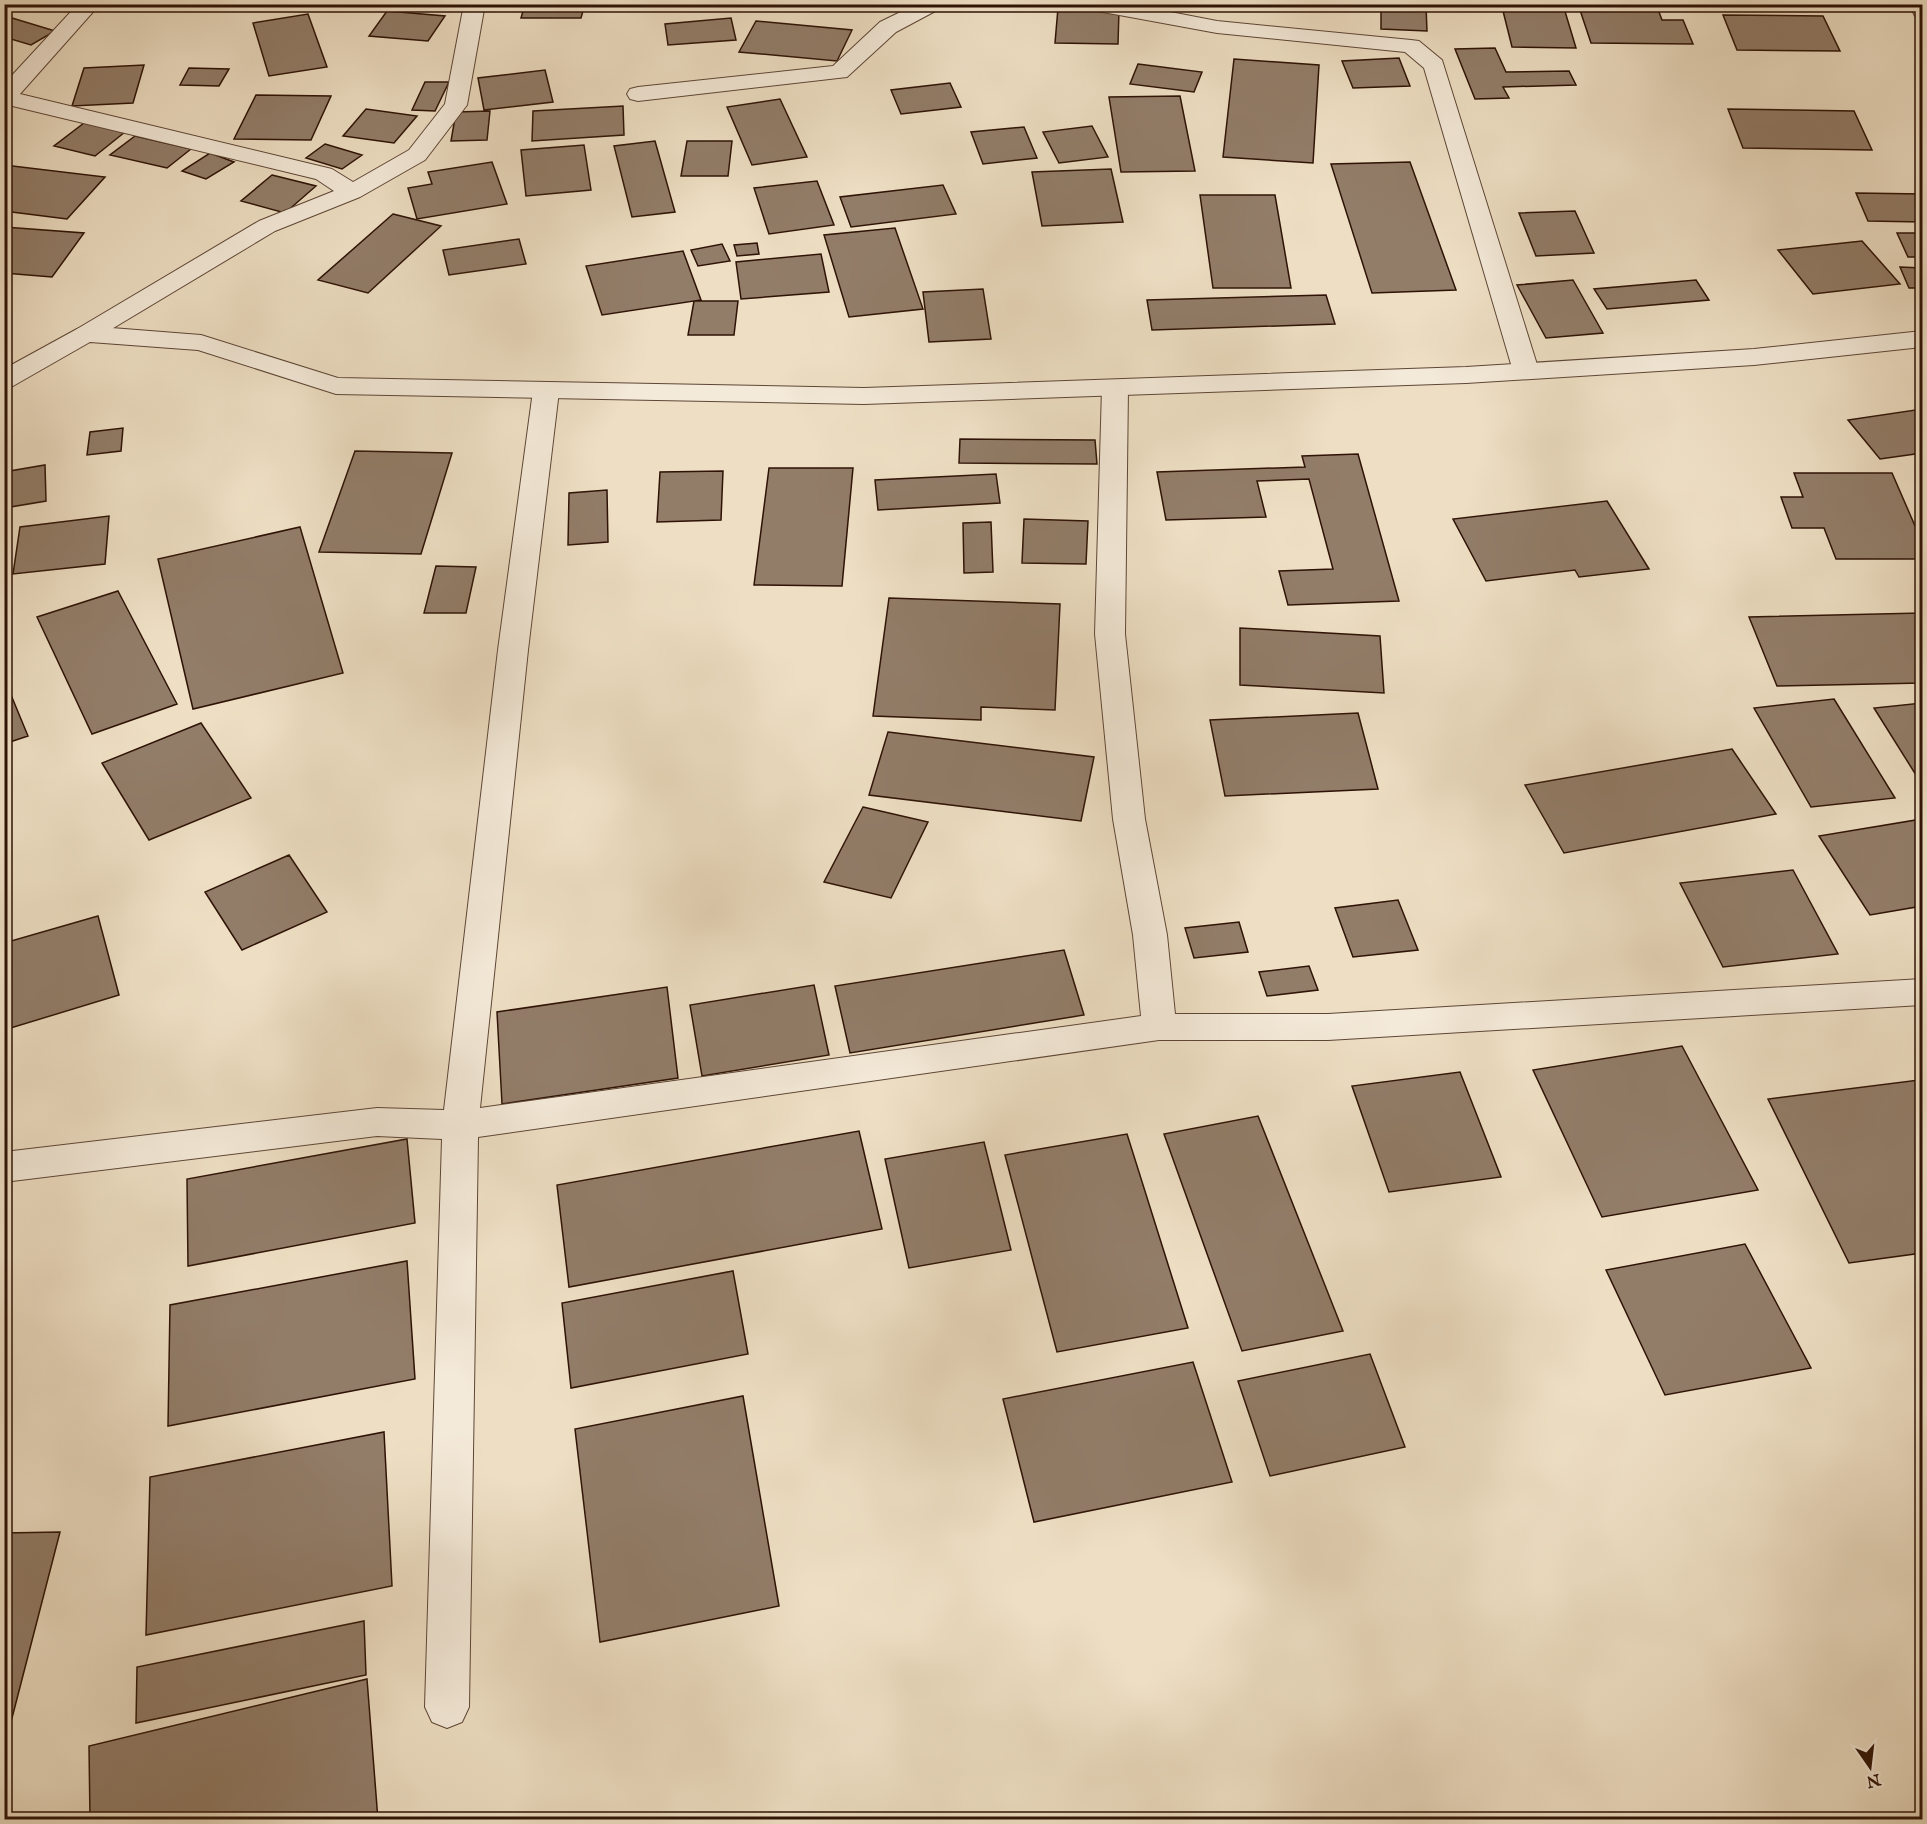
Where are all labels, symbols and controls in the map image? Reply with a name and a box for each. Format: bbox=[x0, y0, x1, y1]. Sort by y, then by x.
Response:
north arrow bbox=[1840, 1737, 1900, 1797]
text: N bbox=[1864, 1768, 1883, 1791]

